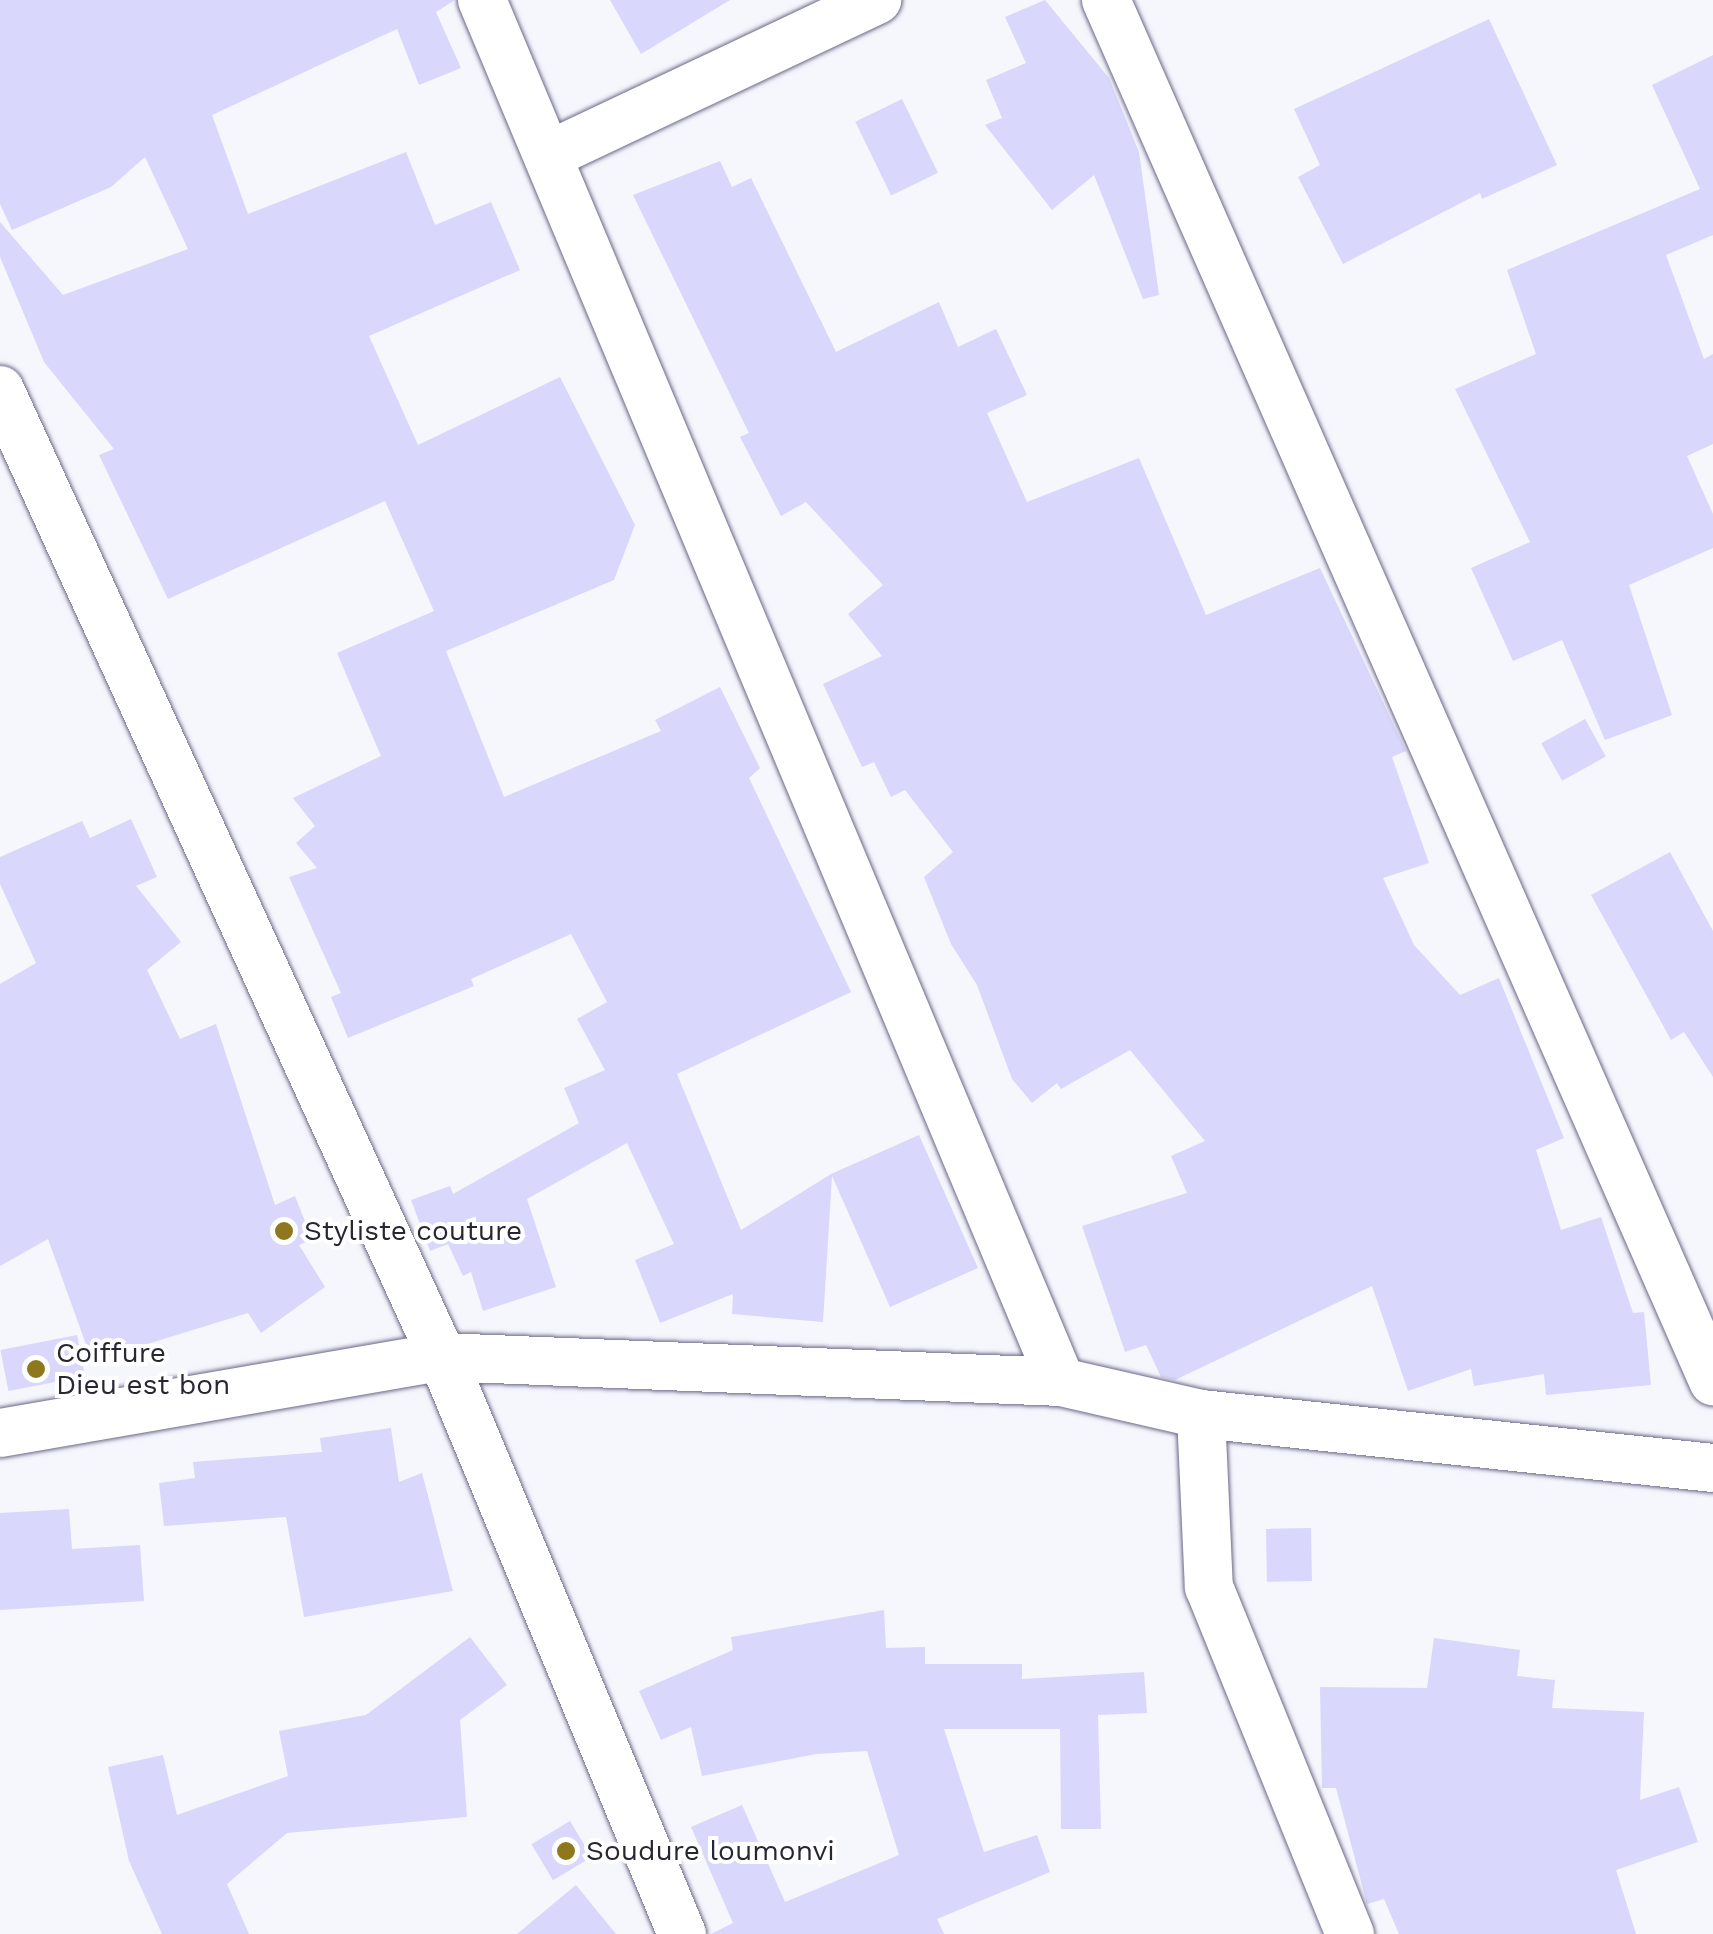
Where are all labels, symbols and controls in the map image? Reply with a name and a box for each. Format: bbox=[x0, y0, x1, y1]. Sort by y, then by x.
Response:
place label: Styliste couture bbox=[304, 1214, 522, 1248]
marker: Styliste couture bbox=[273, 1220, 295, 1242]
place label: Coiffure Dieu est bon bbox=[56, 1336, 230, 1402]
marker: Coiffure Dieu est bon bbox=[25, 1358, 47, 1380]
place label: Soudure loumonvi bbox=[586, 1834, 835, 1868]
marker: Soudure loumonvi bbox=[555, 1840, 577, 1862]

